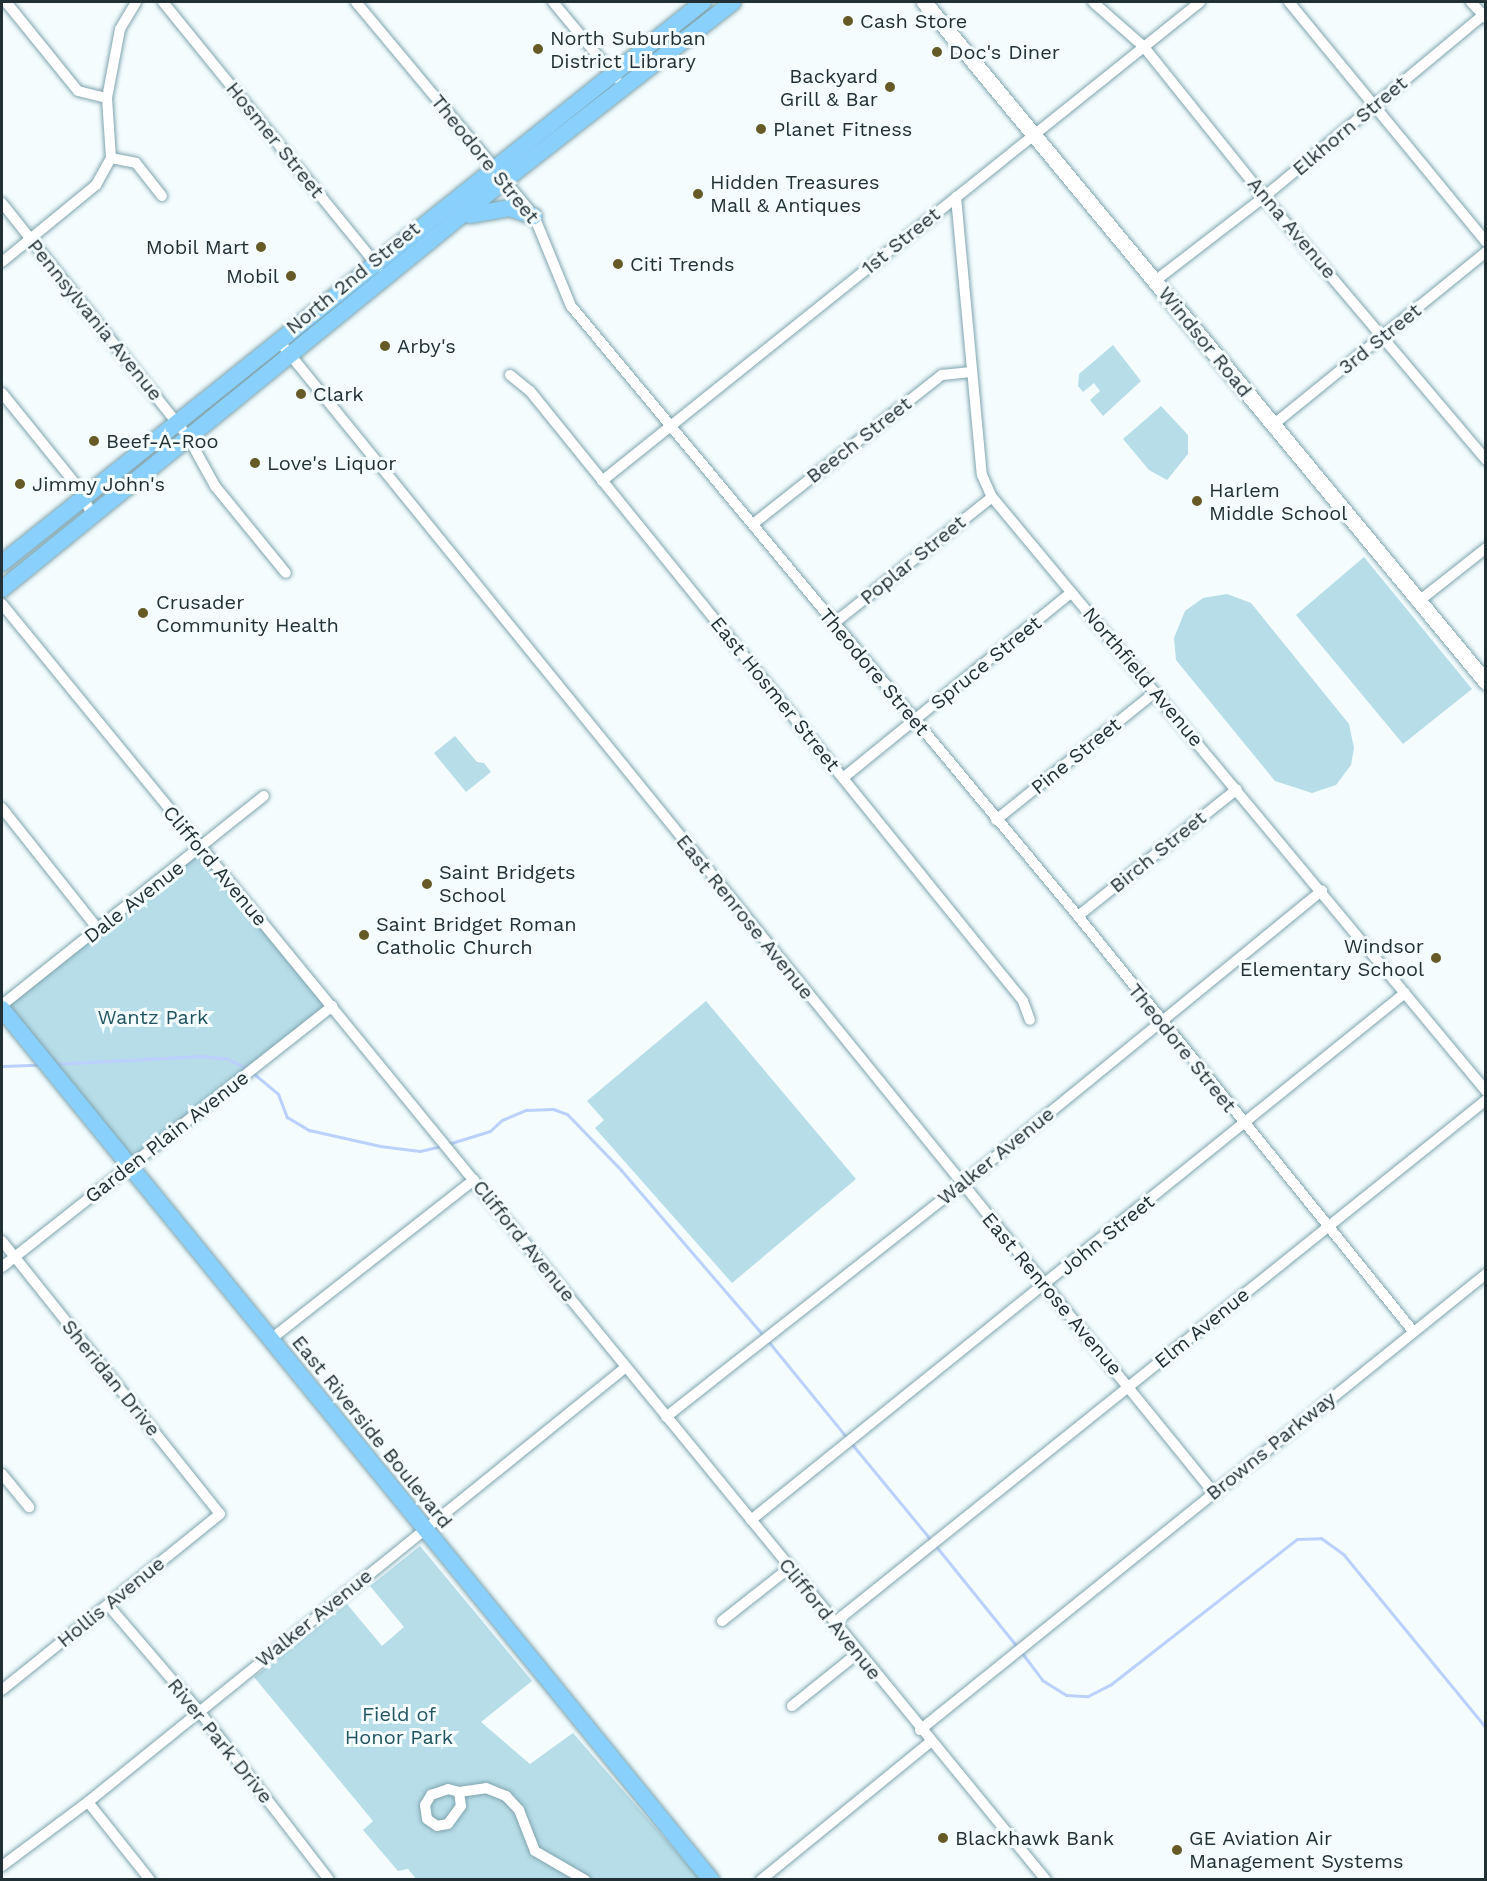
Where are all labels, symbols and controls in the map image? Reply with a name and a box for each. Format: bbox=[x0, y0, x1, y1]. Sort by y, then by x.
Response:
place label: Cash Store bbox=[860, 9, 967, 33]
marker: Cash Store bbox=[841, 14, 855, 28]
place label: North Suburban District Library bbox=[550, 26, 706, 73]
place label: Doc's Diner bbox=[949, 40, 1060, 64]
marker: North Suburban District Library bbox=[531, 42, 545, 56]
marker: Doc's Diner bbox=[930, 45, 944, 59]
place label: Backyard Grill & Bar bbox=[779, 64, 878, 111]
street label: Elkhorn Street bbox=[1288, 71, 1412, 181]
street label: Hosmer Street bbox=[221, 77, 329, 203]
marker: Backyard Grill & Bar bbox=[883, 80, 897, 94]
street label: Theodore Street bbox=[426, 90, 544, 228]
place label: Planet Fitness bbox=[773, 117, 912, 141]
marker: Planet Fitness bbox=[754, 122, 768, 136]
place label: Hidden Treasures Mall & Antiques bbox=[710, 170, 880, 217]
street label: Anna Avenue bbox=[1242, 172, 1342, 284]
marker: Hidden Treasures Mall & Antiques bbox=[691, 187, 705, 201]
street label: 1st Street bbox=[857, 202, 945, 280]
street label: North 2nd Street bbox=[281, 217, 425, 339]
street label: Pennsylvania Avenue bbox=[22, 234, 168, 406]
place label: Mobil Mart bbox=[145, 235, 249, 259]
marker: Mobil Mart bbox=[254, 240, 268, 254]
place label: Citi Trends bbox=[630, 252, 735, 276]
marker: Citi Trends bbox=[611, 257, 625, 271]
place label: Mobil bbox=[226, 264, 279, 288]
marker: Mobil bbox=[284, 269, 298, 283]
street label: Windsor Road bbox=[1153, 282, 1257, 402]
street label: 3rd Street bbox=[1334, 299, 1426, 379]
place label: Arby's bbox=[397, 334, 456, 358]
marker: Arby's bbox=[378, 339, 392, 353]
place label: Clark bbox=[313, 382, 364, 406]
marker: Clark bbox=[294, 387, 308, 401]
street label: Beech Street bbox=[802, 392, 916, 488]
place label: Beef-A-Roo bbox=[106, 429, 218, 453]
marker: Beef-A-Roo bbox=[87, 434, 101, 448]
place label: Love's Liquor bbox=[267, 451, 396, 475]
marker: Love's Liquor bbox=[248, 456, 262, 470]
place label: Jimmy John's bbox=[32, 472, 166, 496]
marker: Jimmy John's bbox=[13, 477, 27, 491]
place label: Harlem Middle School bbox=[1209, 478, 1347, 525]
marker: Harlem Middle School bbox=[1190, 494, 1204, 508]
street label: Poplar Street bbox=[855, 510, 971, 610]
place label: Crusader Community Health bbox=[156, 590, 339, 637]
street label: Northfield Avenue bbox=[1077, 602, 1209, 752]
marker: Crusader Community Health bbox=[134, 604, 152, 622]
street label: Theodore Street bbox=[814, 604, 934, 740]
street label: Spruce Street bbox=[926, 611, 1046, 715]
street label: East Hosmer Street bbox=[705, 612, 845, 776]
street label: Pine Street bbox=[1026, 713, 1126, 799]
street label: Clifford Avenue bbox=[157, 801, 273, 931]
street label: Birch Street bbox=[1105, 806, 1211, 898]
street label: East Renrose Avenue bbox=[671, 829, 819, 1005]
street label: Dale Avenue bbox=[79, 855, 189, 949]
place label: Saint Bridgets School bbox=[439, 861, 576, 908]
marker: Saint Bridgets School bbox=[420, 877, 434, 891]
place label: Saint Bridget Roman Catholic Church bbox=[376, 912, 577, 959]
marker: Saint Bridget Roman Catholic Church bbox=[357, 928, 371, 942]
place label: Windsor Elementary School bbox=[1239, 934, 1424, 981]
marker: Windsor Elementary School bbox=[1429, 951, 1443, 965]
street label: Theodore Street bbox=[1123, 979, 1241, 1117]
park label: Wantz Park bbox=[98, 1005, 208, 1029]
street label: Garden Plain Avenue bbox=[80, 1065, 254, 1209]
street label: Walker Avenue bbox=[932, 1101, 1060, 1211]
street label: Clifford Avenue bbox=[467, 1175, 581, 1307]
street label: John Street bbox=[1055, 1190, 1159, 1280]
street label: East Renrose Avenue bbox=[977, 1207, 1127, 1381]
street label: Elm Avenue bbox=[1150, 1282, 1254, 1374]
street label: Sheridan Drive bbox=[57, 1315, 165, 1441]
street label: East Riverside Boulevard bbox=[287, 1331, 457, 1533]
street label: Browns Parkway bbox=[1201, 1386, 1341, 1506]
street label: Hollis Avenue bbox=[52, 1551, 170, 1653]
street label: Clifford Avenue bbox=[773, 1553, 887, 1685]
street label: Walker Avenue bbox=[250, 1563, 378, 1673]
street label: River Park Drive bbox=[162, 1673, 278, 1809]
park label: Field of Honor Park bbox=[345, 1703, 453, 1750]
place label: Blackhawk Bank bbox=[955, 1826, 1114, 1850]
place label: GE Aviation Air Management Systems bbox=[1189, 1826, 1404, 1873]
marker: Blackhawk Bank bbox=[936, 1831, 950, 1845]
marker: GE Aviation Air Management Systems bbox=[1170, 1843, 1184, 1857]

